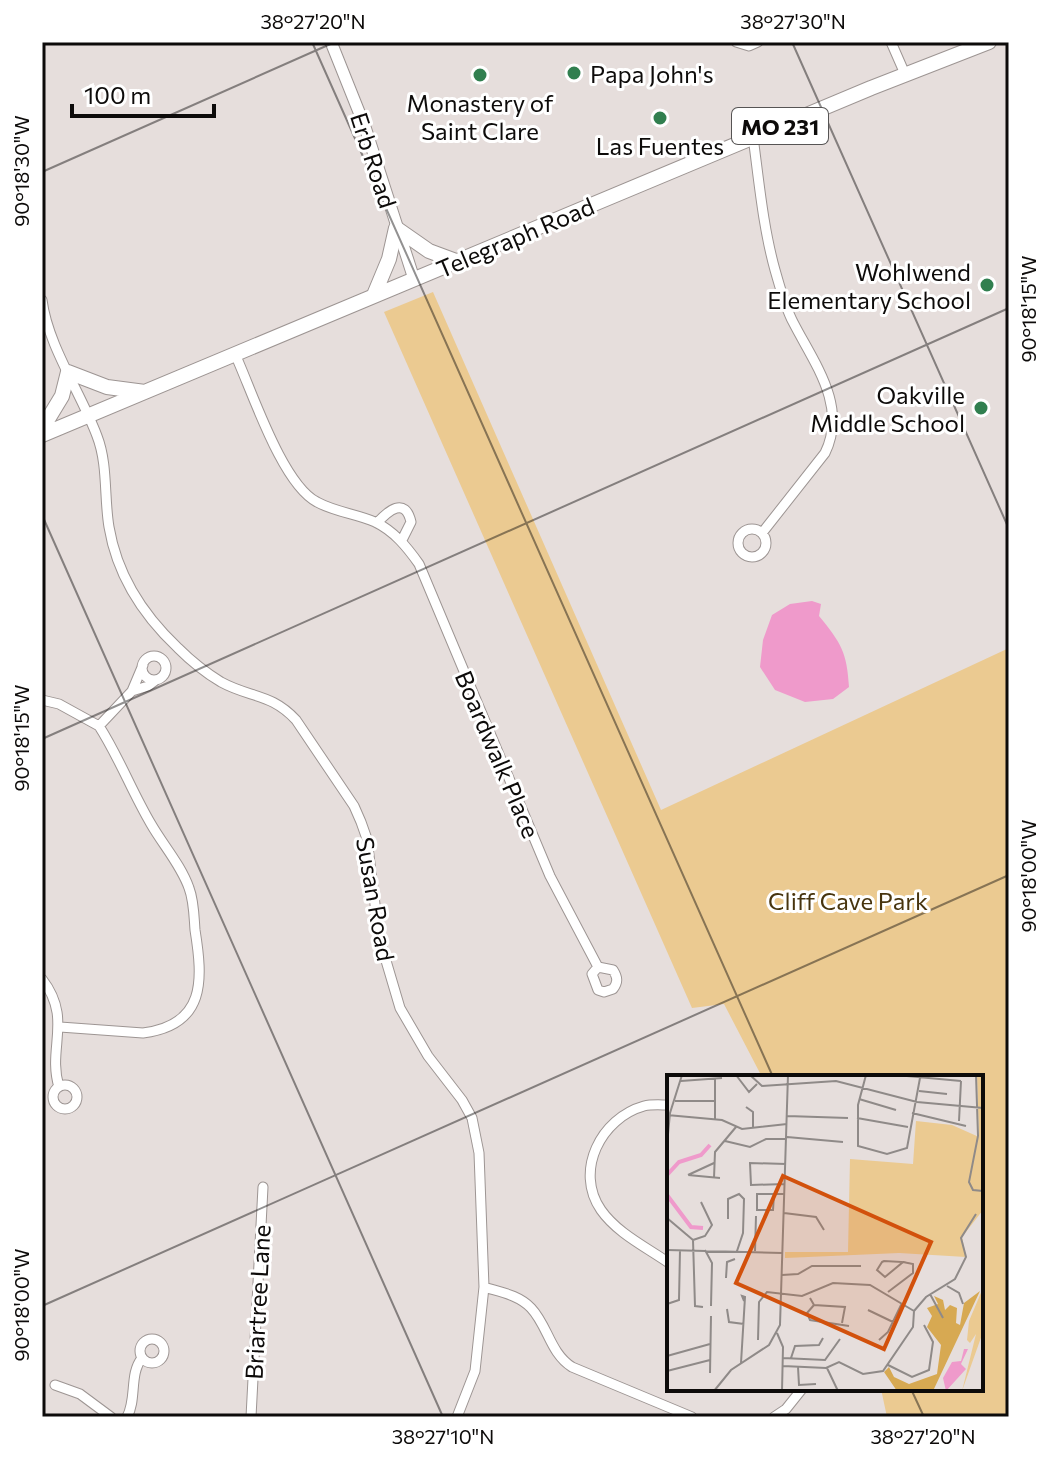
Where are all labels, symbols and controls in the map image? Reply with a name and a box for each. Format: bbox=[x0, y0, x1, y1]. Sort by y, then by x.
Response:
text: 38°27'20"N bbox=[260, 9, 366, 33]
text: 38°27'30"N bbox=[740, 9, 846, 33]
place label: Papa John's bbox=[590, 59, 714, 88]
marker: Papa John's bbox=[565, 64, 583, 82]
marker: Monastery of Saint Clare bbox=[471, 66, 489, 84]
scale bar bbox=[72, 68, 214, 118]
text: 100 m bbox=[84, 80, 151, 109]
place label: Monastery of Saint Clare bbox=[407, 88, 554, 145]
road number: MO 231 bbox=[732, 108, 828, 144]
street label: Erb Road bbox=[345, 109, 403, 211]
marker: Las Fuentes bbox=[651, 109, 669, 127]
text: 90°18'30"W bbox=[9, 115, 33, 227]
place label: Las Fuentes bbox=[596, 131, 724, 160]
street label: Telegraph Road bbox=[432, 191, 598, 283]
text: 90°18'15"W bbox=[1016, 255, 1040, 363]
place label: Wohlwend Elementary School bbox=[767, 257, 971, 314]
marker: Wohlwend Elementary School bbox=[978, 276, 996, 294]
place label: Oakville Middle School bbox=[810, 380, 965, 437]
marker: Oakville Middle School bbox=[972, 399, 990, 417]
street label: Boardwalk Place bbox=[450, 666, 546, 842]
text: 90°18'15"W bbox=[9, 684, 33, 792]
text: 90°18'00"W bbox=[1016, 819, 1040, 933]
street label: Susan Road bbox=[351, 835, 401, 963]
park label: Cliff Cave Park bbox=[768, 886, 928, 915]
inset map bbox=[667, 1075, 983, 1391]
street label: Briartree Lane bbox=[238, 1224, 276, 1380]
text: 90°18'00"W bbox=[9, 1248, 33, 1362]
text: 38°27'10"N bbox=[392, 1424, 494, 1448]
text: 38°27'20"N bbox=[870, 1424, 976, 1448]

